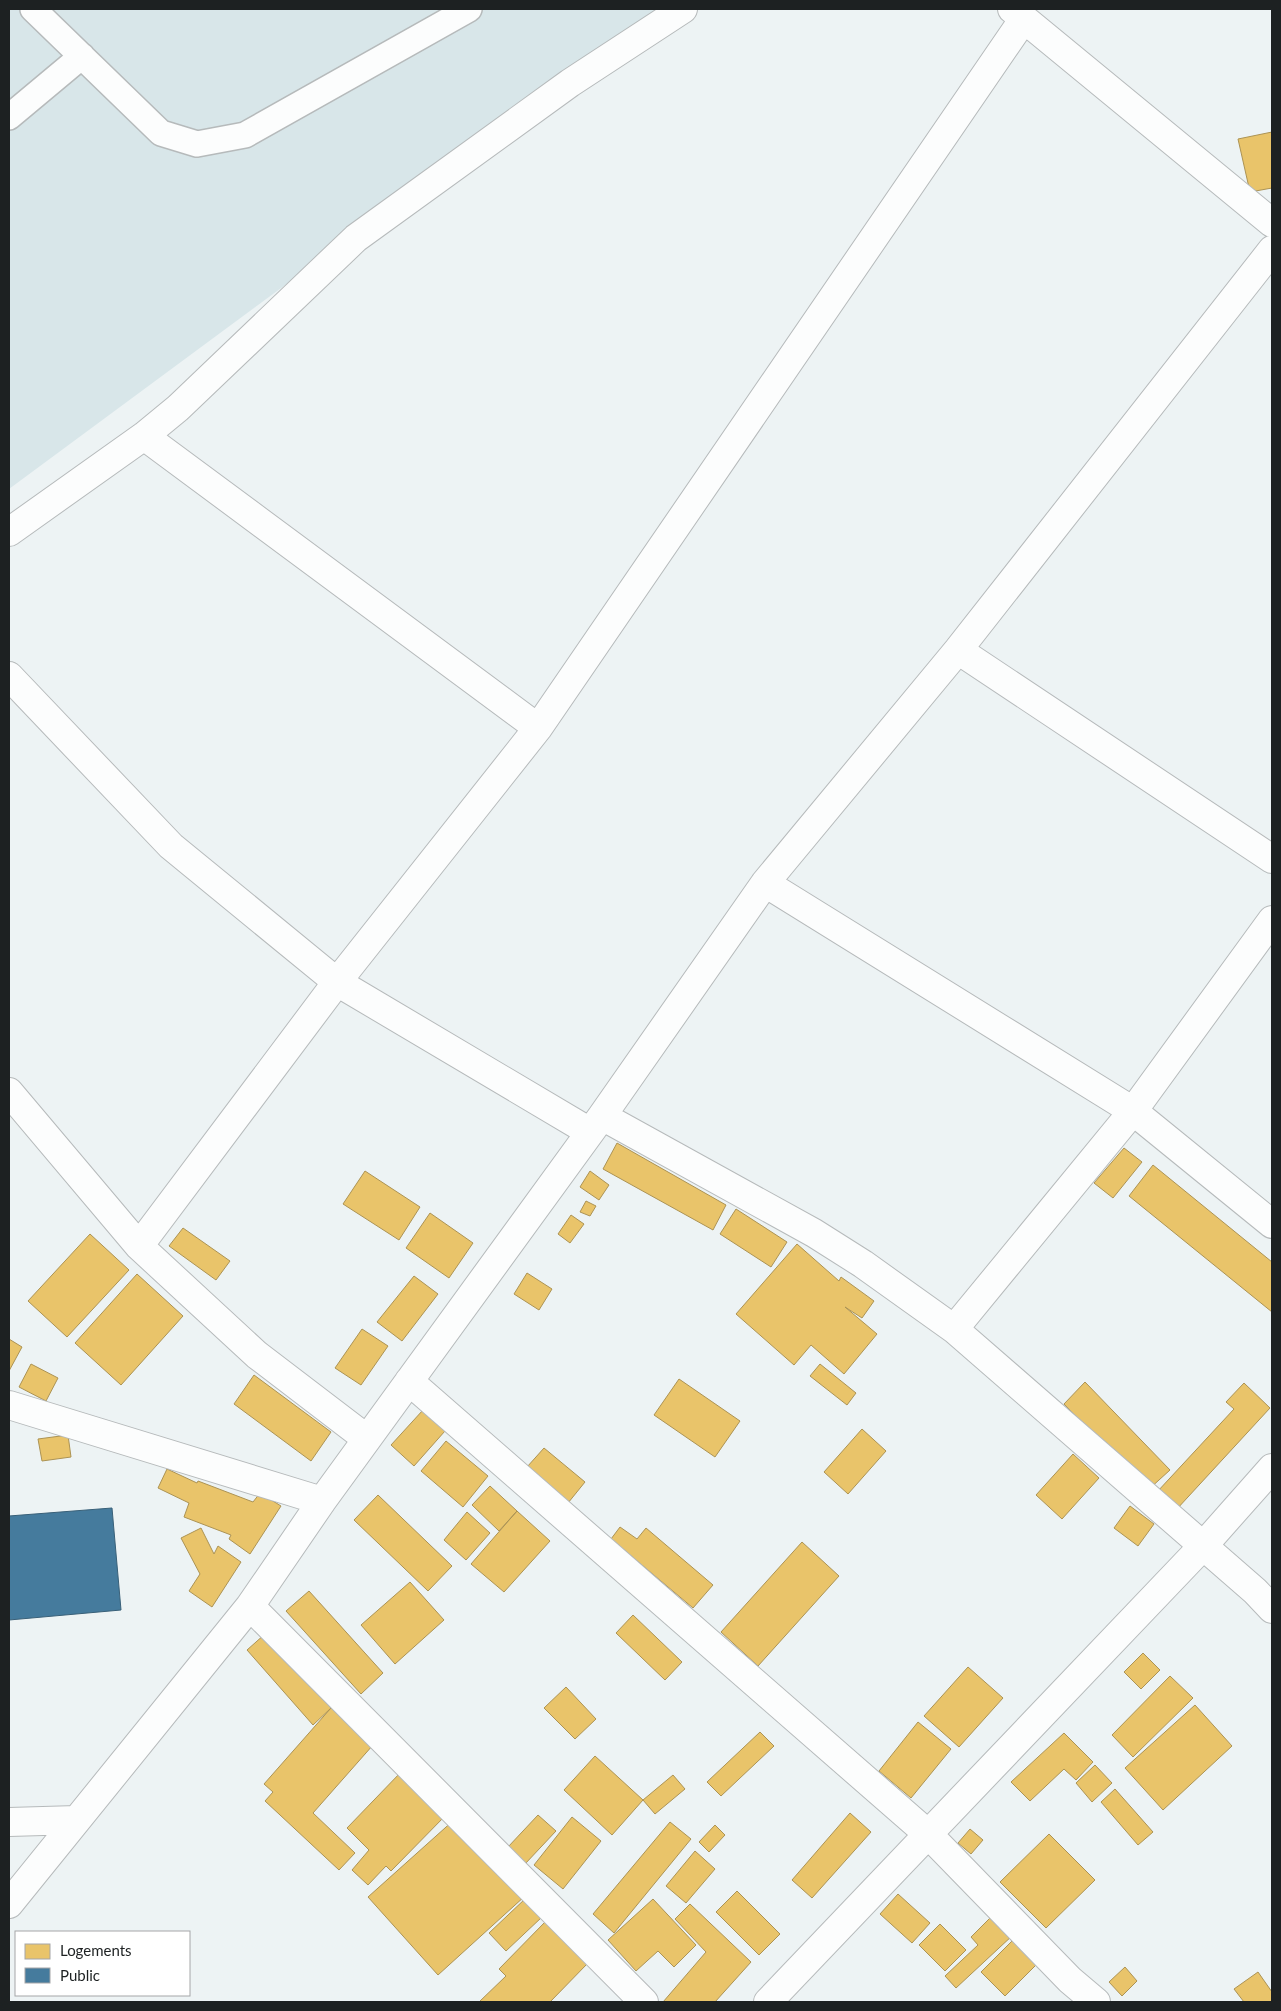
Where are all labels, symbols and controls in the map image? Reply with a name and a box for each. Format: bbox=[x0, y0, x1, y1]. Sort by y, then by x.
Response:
legend bbox=[15, 1931, 190, 1996]
text: Logements bbox=[60, 1941, 132, 1959]
text: Public bbox=[60, 1966, 100, 1984]

